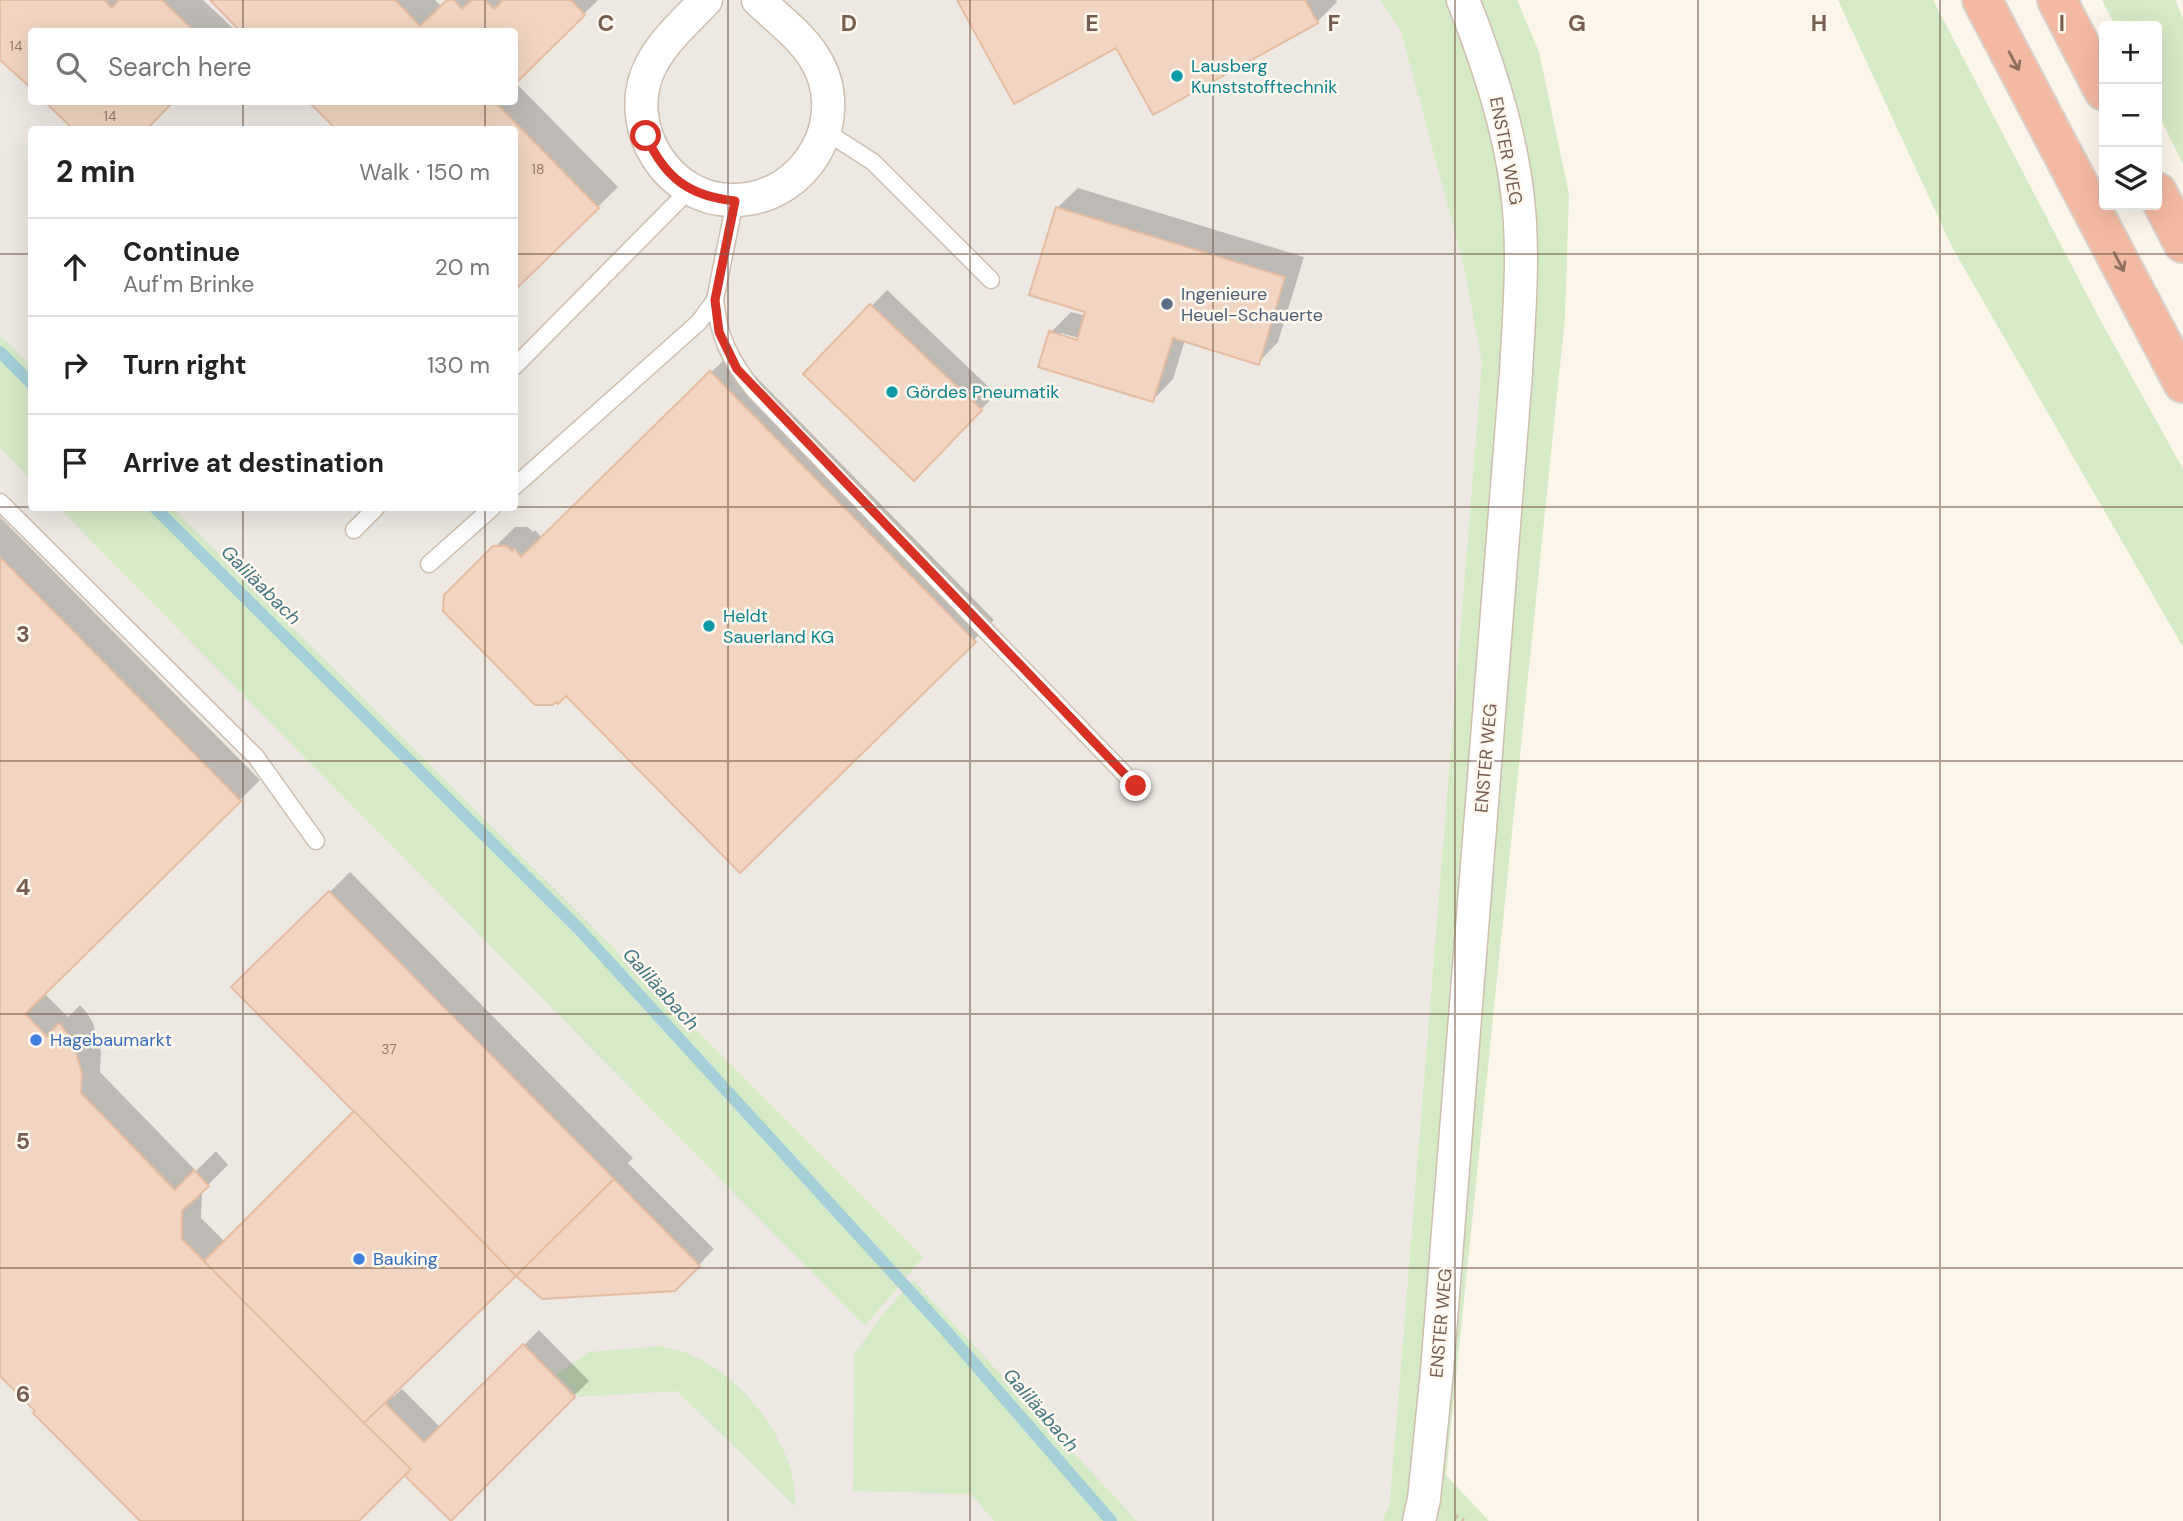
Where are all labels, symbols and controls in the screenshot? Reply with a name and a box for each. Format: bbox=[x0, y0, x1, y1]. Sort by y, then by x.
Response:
text: C bbox=[598, 8, 614, 38]
text: D bbox=[841, 8, 857, 38]
text: E bbox=[1085, 8, 1099, 38]
text: F bbox=[1328, 8, 1341, 38]
text: G bbox=[1568, 8, 1586, 38]
text: H bbox=[1811, 8, 1827, 38]
text: I bbox=[2059, 8, 2065, 38]
map controls bbox=[2099, 21, 2162, 210]
button: + bbox=[2099, 21, 2162, 84]
search box bbox=[28, 28, 518, 105]
house number: 14 bbox=[10, 37, 23, 55]
icon: search bbox=[52, 48, 90, 86]
text: Search here bbox=[108, 50, 251, 84]
one-way arrow bbox=[2007, 50, 2021, 70]
place label: Lausberg Kunststofftechnik bbox=[1191, 54, 1337, 99]
marker: Lausberg Kunststofftechnik bbox=[1169, 68, 1185, 84]
button: − bbox=[2099, 84, 2162, 147]
street label: ENSTER WEG bbox=[1484, 95, 1528, 207]
house number: 14 bbox=[104, 107, 117, 125]
route start bbox=[630, 120, 661, 151]
button: layers bbox=[2099, 147, 2162, 210]
text: 2 min bbox=[56, 152, 135, 191]
text: Walk · 150 m bbox=[359, 157, 490, 187]
house number: 18 bbox=[532, 160, 544, 178]
text: Continue bbox=[123, 235, 240, 269]
icon: ahead bbox=[56, 248, 94, 286]
one-way arrow bbox=[2113, 251, 2126, 272]
text: 20 m bbox=[435, 252, 490, 282]
text: Auf'm Brinke bbox=[123, 269, 254, 299]
place label: Ingenieure Heuel-Schauerte bbox=[1181, 282, 1323, 327]
marker: Ingenieure Heuel-Schauerte bbox=[1159, 296, 1175, 312]
icon: right bbox=[56, 346, 94, 384]
text: Turn right bbox=[123, 348, 247, 382]
text: 130 m bbox=[427, 350, 490, 380]
place label: Gördes Pneumatik bbox=[906, 380, 1059, 404]
marker: Gördes Pneumatik bbox=[884, 384, 900, 400]
icon: arrive bbox=[56, 444, 94, 482]
text: Arrive at destination bbox=[123, 446, 384, 480]
water label: Galiläabach bbox=[216, 540, 306, 630]
place label: Heldt Sauerland KG bbox=[723, 604, 834, 649]
marker: Heldt Sauerland KG bbox=[701, 618, 717, 634]
text: 3 bbox=[16, 619, 30, 649]
street label: ENSTER WEG bbox=[1469, 702, 1503, 814]
route end bbox=[1120, 770, 1151, 801]
text: 4 bbox=[16, 872, 31, 902]
water label: Galiläabach bbox=[617, 942, 705, 1036]
place label: Hagebaumarkt bbox=[50, 1028, 172, 1052]
marker: Hagebaumarkt bbox=[28, 1032, 44, 1048]
house number: 37 bbox=[381, 1040, 397, 1058]
text: 5 bbox=[16, 1126, 30, 1156]
place label: Bauking bbox=[373, 1247, 438, 1271]
marker: Bauking bbox=[351, 1251, 367, 1267]
street label: ENSTER WEG bbox=[1424, 1267, 1458, 1379]
water label: Galiläabach bbox=[998, 1363, 1084, 1457]
text: 6 bbox=[16, 1379, 30, 1409]

